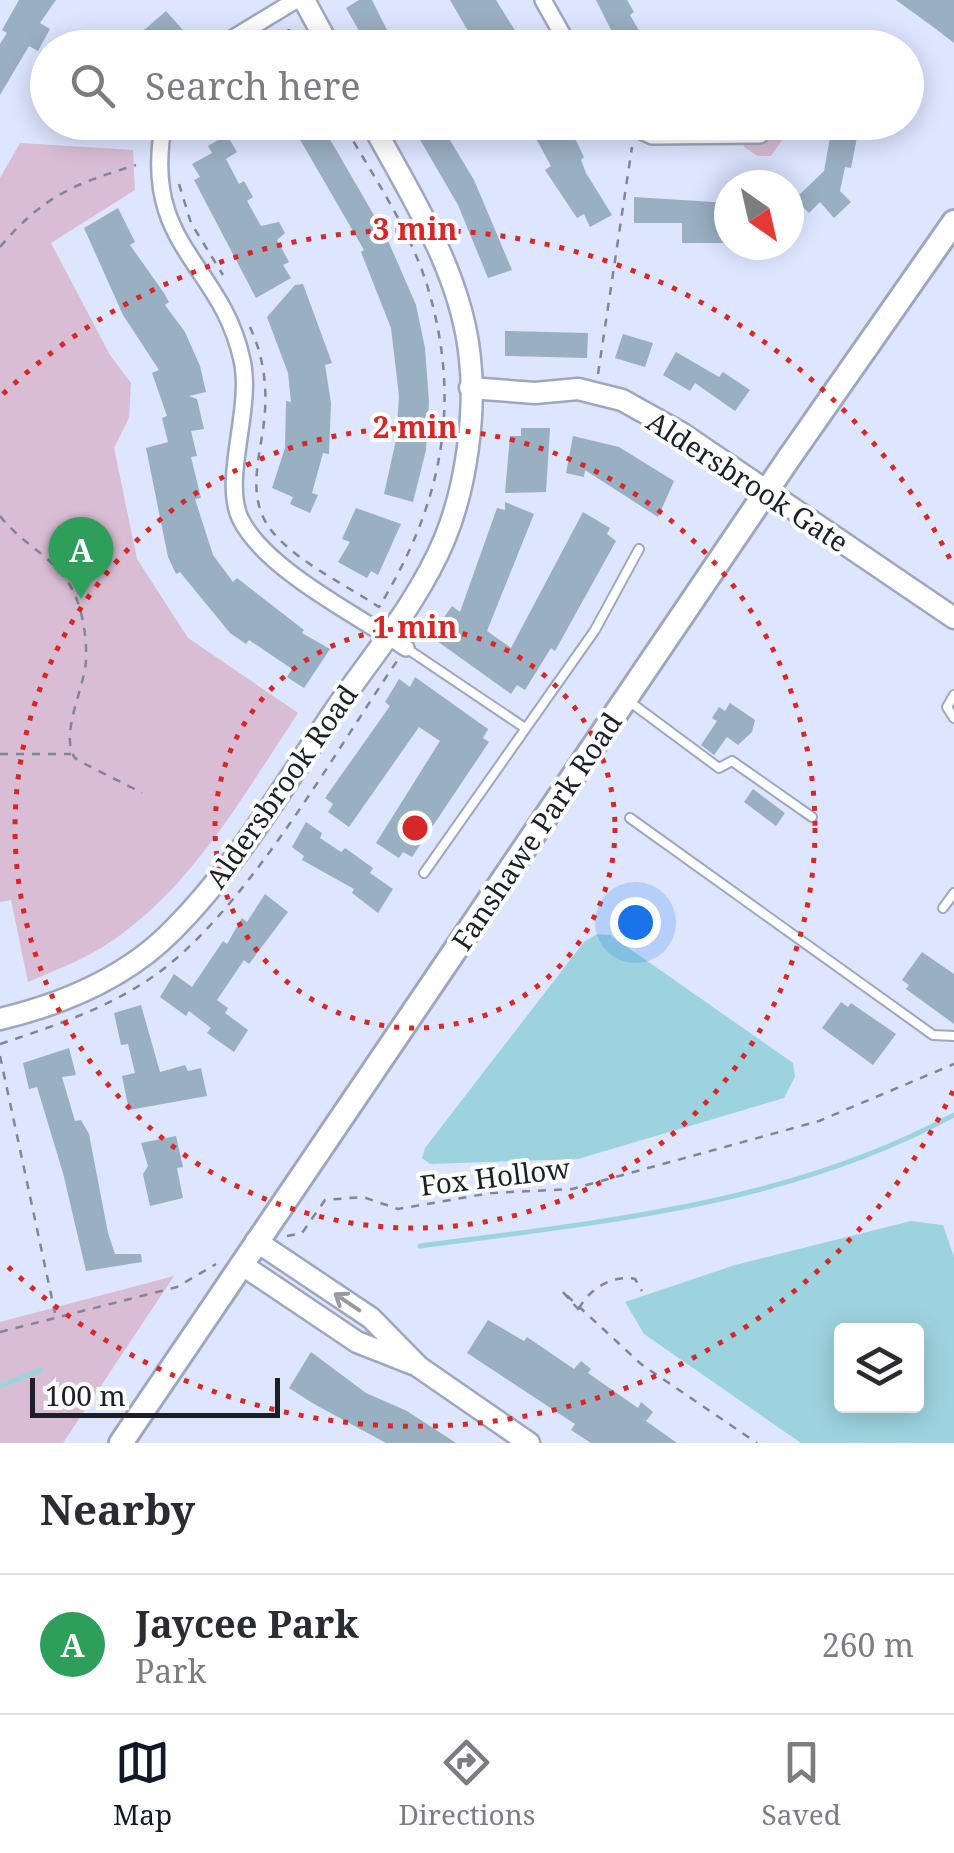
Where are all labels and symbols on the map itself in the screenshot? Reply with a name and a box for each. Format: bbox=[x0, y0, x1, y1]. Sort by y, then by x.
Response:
north arrow bbox=[714, 170, 804, 260]
text: 3 min bbox=[373, 208, 457, 249]
street label: Aldersbrook Gate bbox=[640, 402, 856, 560]
text: 2 min bbox=[373, 406, 457, 447]
pin: A bbox=[48, 516, 114, 599]
text: 1 min bbox=[373, 606, 457, 647]
street label: Aldersbrook Road bbox=[197, 677, 365, 895]
street label: Fanshawe Park Road bbox=[442, 705, 630, 957]
centre of rings bbox=[397, 810, 433, 846]
your location bbox=[610, 897, 661, 948]
street label: Fox Hollow bbox=[418, 1148, 573, 1204]
one-way arrow bbox=[334, 1291, 362, 1312]
scale bar bbox=[30, 1373, 280, 1418]

